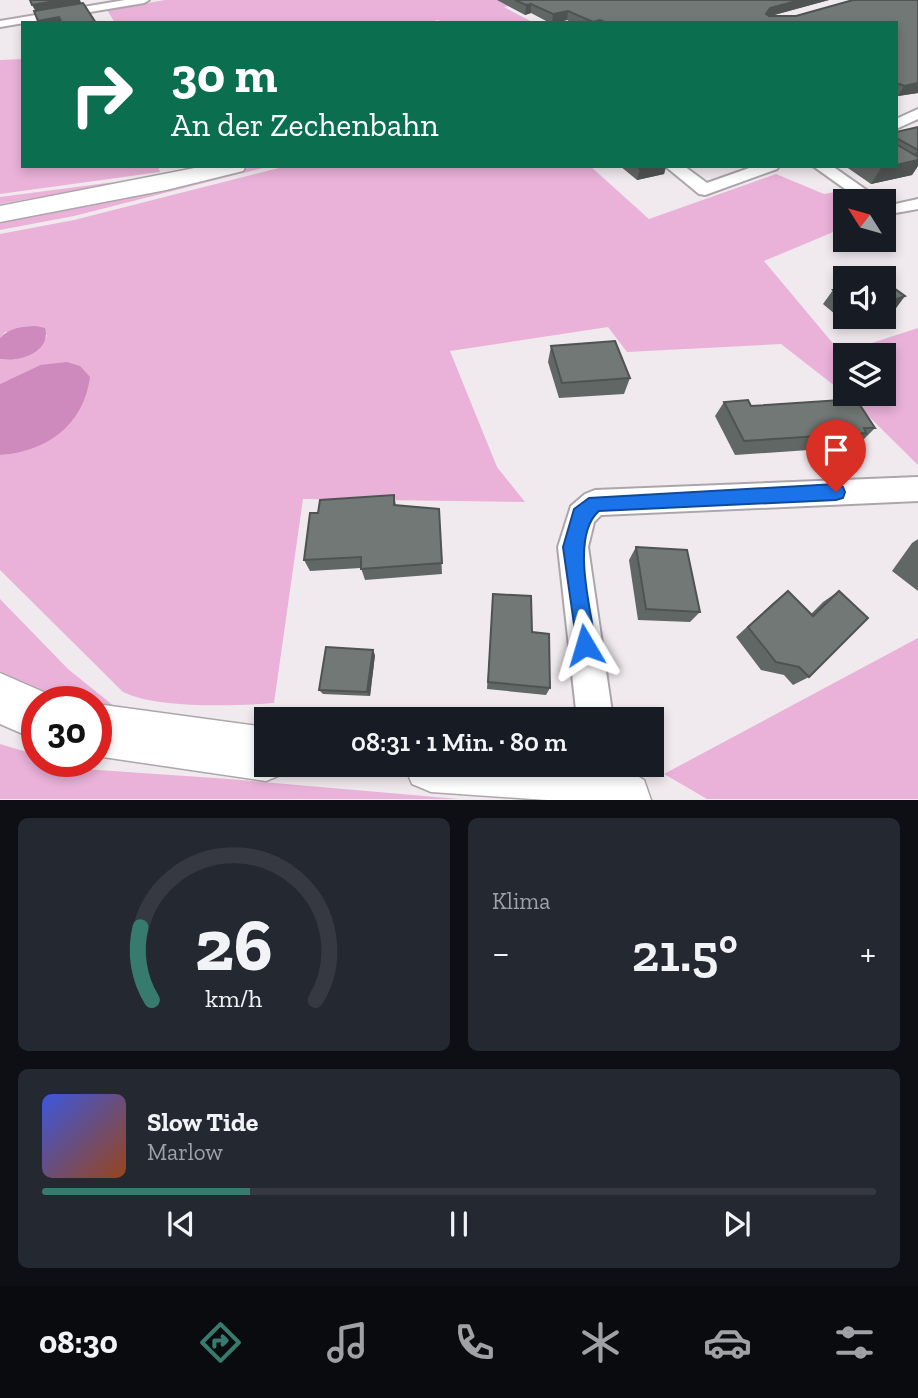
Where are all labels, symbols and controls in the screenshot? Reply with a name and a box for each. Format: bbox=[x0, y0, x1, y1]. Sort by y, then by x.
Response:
text: 30 m bbox=[171, 46, 277, 105]
icon: right bbox=[56, 49, 147, 140]
text: An der Zechenbahn bbox=[171, 106, 439, 144]
north arrow bbox=[833, 189, 896, 252]
map controls bbox=[833, 189, 896, 406]
button: sound bbox=[833, 266, 896, 329]
button: layers bbox=[833, 343, 896, 406]
pin bbox=[806, 420, 866, 492]
icon: arrive bbox=[817, 431, 855, 469]
position arrow bbox=[548, 608, 622, 682]
speed limit sign: 30 bbox=[21, 686, 112, 777]
text: 08:31 · 1 Min. · 80 m bbox=[351, 726, 567, 758]
text: Klima bbox=[492, 887, 550, 915]
text: 26 bbox=[195, 902, 273, 990]
text: 21.5° bbox=[632, 922, 738, 984]
text: − bbox=[492, 930, 510, 976]
text: + bbox=[860, 930, 876, 976]
text: km/h bbox=[205, 983, 263, 1013]
text: Slow Tide bbox=[147, 1106, 258, 1138]
text: Marlow bbox=[147, 1138, 223, 1166]
icon: previous bbox=[162, 1205, 200, 1243]
icon: pause bbox=[440, 1205, 478, 1243]
icon: next bbox=[718, 1205, 756, 1243]
icon: directions bbox=[196, 1318, 245, 1367]
icon: music bbox=[323, 1318, 372, 1367]
icon: phone bbox=[450, 1318, 499, 1367]
icon: climate bbox=[576, 1318, 625, 1367]
icon: car bbox=[703, 1318, 752, 1367]
icon: filters bbox=[830, 1318, 879, 1367]
text: 08:30 bbox=[39, 1323, 118, 1361]

